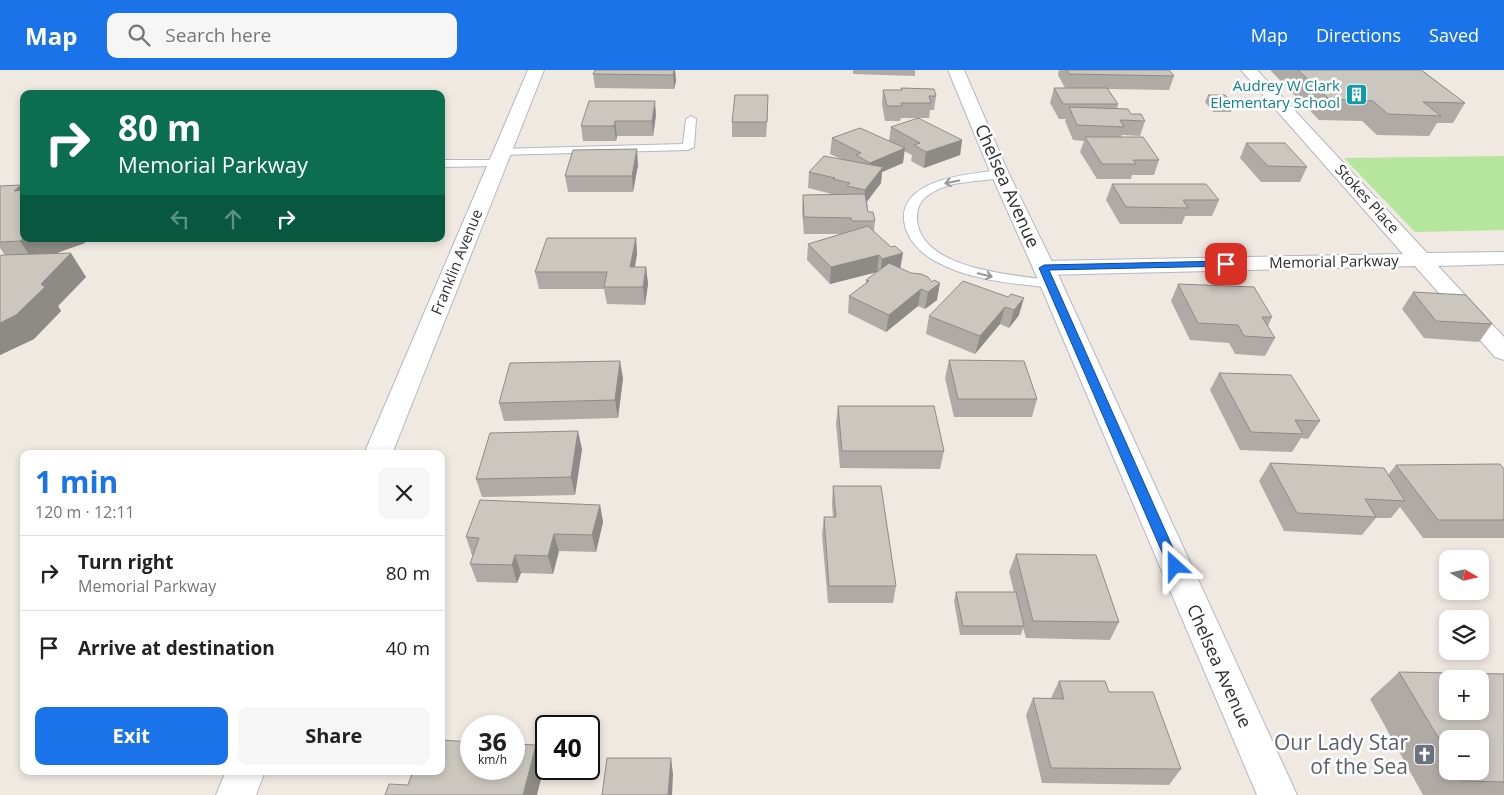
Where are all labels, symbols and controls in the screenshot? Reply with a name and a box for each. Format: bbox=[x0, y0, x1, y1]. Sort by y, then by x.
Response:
search box bbox=[107, 13, 457, 58]
text: Map bbox=[25, 19, 77, 52]
icon: search bbox=[125, 21, 153, 49]
text: Search here bbox=[165, 22, 271, 48]
text: Map bbox=[1251, 23, 1288, 47]
text: Directions bbox=[1316, 23, 1401, 47]
text: Saved bbox=[1429, 23, 1479, 47]
place label: Audrey W Clark Elementary School bbox=[1210, 75, 1340, 112]
building icon: Audrey W Clark Elementary School bbox=[1344, 83, 1368, 107]
text: 80 m bbox=[118, 104, 201, 151]
icon: right bbox=[35, 110, 100, 175]
street label: Chelsea Avenue bbox=[970, 120, 1046, 251]
text: Memorial Parkway bbox=[118, 149, 308, 179]
street label: Stokes Place bbox=[1331, 159, 1404, 237]
one-way arrow bbox=[944, 178, 960, 187]
icon: left bbox=[166, 205, 194, 233]
icon: ahead bbox=[219, 205, 247, 233]
icon: right bbox=[272, 205, 300, 233]
street label: Franklin Avenue bbox=[426, 206, 486, 317]
pin bbox=[1205, 243, 1247, 285]
icon: arrive bbox=[1212, 250, 1240, 278]
street label: Memorial Parkway bbox=[1269, 250, 1399, 272]
one-way arrow bbox=[976, 271, 992, 280]
text: 1 min bbox=[35, 461, 118, 502]
button: close bbox=[378, 467, 430, 519]
text: 120 m · 12:11 bbox=[35, 501, 135, 523]
position arrow bbox=[1148, 539, 1200, 591]
text: Turn right bbox=[78, 549, 173, 575]
north arrow bbox=[1439, 550, 1489, 600]
map controls bbox=[1439, 550, 1489, 780]
icon: right bbox=[35, 559, 63, 587]
text: 80 m bbox=[386, 560, 430, 586]
text: Memorial Parkway bbox=[78, 575, 216, 597]
street label: Chelsea Avenue bbox=[1182, 600, 1258, 731]
button: layers bbox=[1439, 610, 1489, 660]
icon: arrive bbox=[35, 634, 63, 662]
text: Arrive at destination bbox=[78, 635, 275, 661]
text: 40 m bbox=[386, 635, 430, 661]
button: + bbox=[1439, 670, 1489, 720]
button: Exit bbox=[35, 707, 228, 765]
button: Share bbox=[238, 707, 430, 765]
speed limit sign: 40 bbox=[535, 715, 600, 780]
text: 36 bbox=[478, 724, 507, 758]
place label: Our Lady Star of the Sea bbox=[1274, 728, 1408, 780]
button: − bbox=[1439, 730, 1489, 780]
church icon: Our Lady Star of the Sea bbox=[1412, 743, 1436, 767]
text: km/h bbox=[478, 751, 507, 768]

